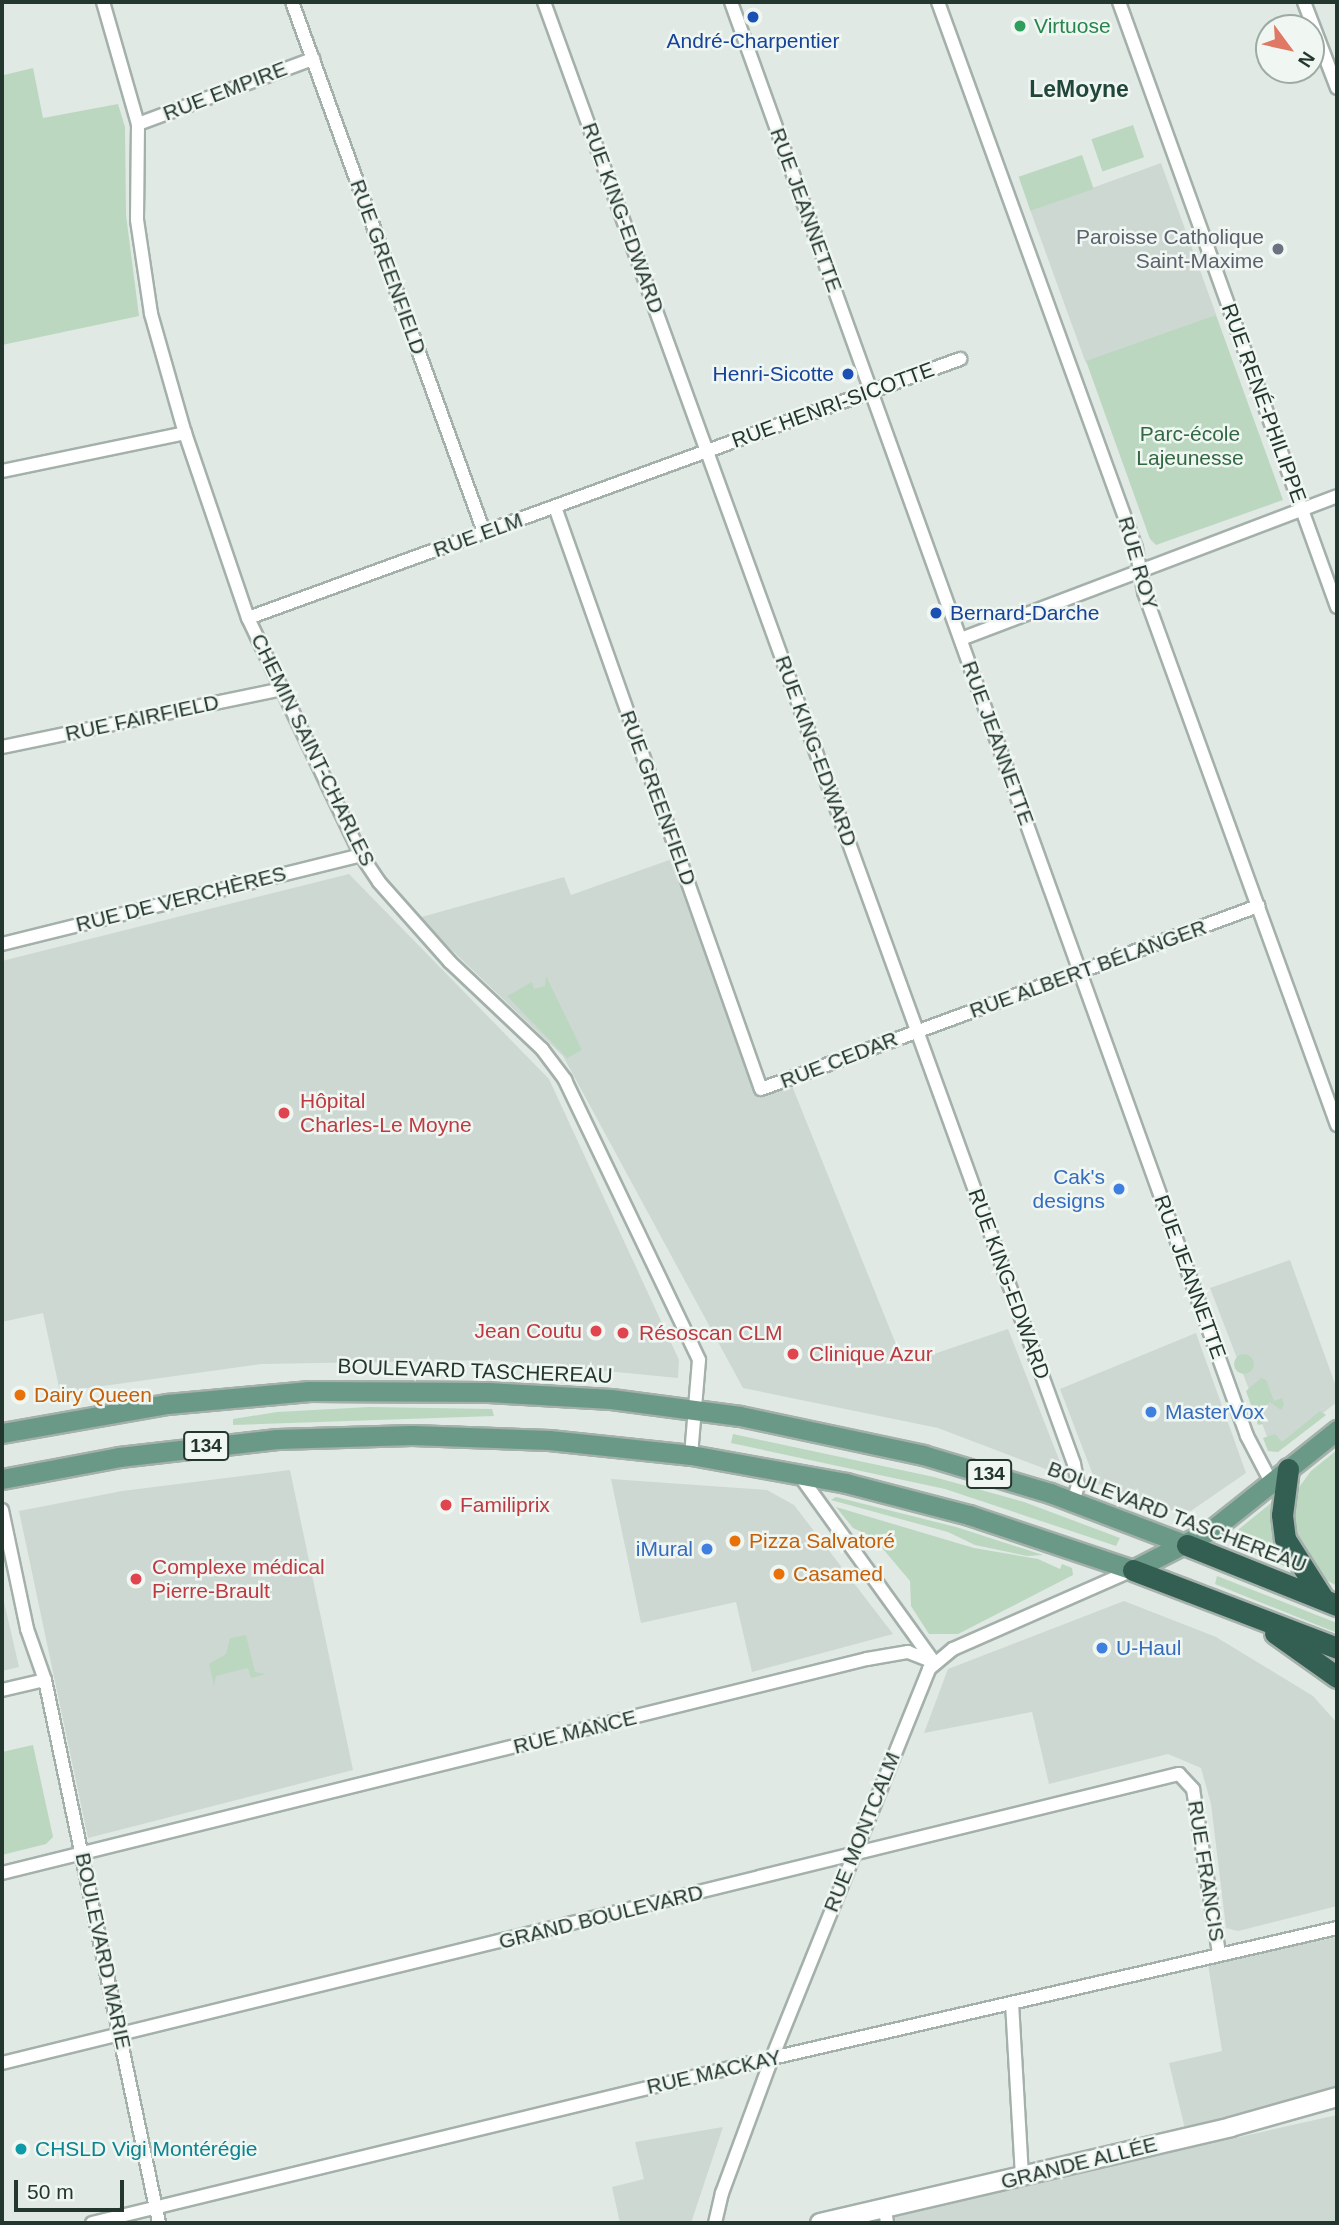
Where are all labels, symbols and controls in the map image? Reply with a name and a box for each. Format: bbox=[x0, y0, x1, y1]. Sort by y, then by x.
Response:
marker: André-Charpentier bbox=[745, 9, 761, 25]
place label: Virtuose bbox=[1034, 13, 1111, 39]
north arrow bbox=[1255, 14, 1325, 84]
marker: Virtuose bbox=[1012, 18, 1028, 34]
place label: André-Charpentier bbox=[667, 28, 839, 54]
text: N bbox=[1294, 48, 1319, 71]
street label: RUE EMPIRE bbox=[159, 56, 291, 126]
district label: LeMoyne bbox=[1029, 75, 1129, 103]
street label: RUE KING-EDWARD bbox=[577, 119, 669, 317]
street label: RUE JEANNETTE bbox=[765, 125, 847, 295]
street label: RUE GREENFIELD bbox=[345, 176, 431, 358]
place label: Paroisse Catholique Saint-Maxime bbox=[1076, 224, 1264, 274]
marker: Paroisse Catholique Saint-Maxime bbox=[1270, 241, 1286, 257]
street label: RUE RENÉ-PHILIPPE bbox=[1216, 300, 1312, 506]
street label: RUE HENRI-SICOTTE bbox=[728, 357, 938, 453]
place label: Henri-Sicotte bbox=[713, 361, 834, 387]
marker: Henri-Sicotte bbox=[840, 366, 856, 382]
park label: Parc-école Lajeunesse bbox=[1136, 421, 1244, 471]
street label: RUE ELM bbox=[430, 507, 526, 563]
street label: RUE ROY bbox=[1113, 514, 1163, 612]
place label: Bernard-Darche bbox=[950, 600, 1099, 626]
marker: Bernard-Darche bbox=[928, 605, 944, 621]
street label: CHEMIN SAINT-CHARLES bbox=[246, 630, 380, 870]
street label: RUE KING-EDWARD bbox=[770, 652, 862, 850]
street label: RUE JEANNETTE bbox=[957, 658, 1039, 828]
street label: RUE FAIRFIELD bbox=[63, 689, 221, 747]
street label: RUE GREENFIELD bbox=[615, 707, 701, 889]
street label: RUE DE VERCHÈRES bbox=[73, 861, 289, 937]
street label: RUE ALBERT BÉLANGER bbox=[965, 914, 1211, 1024]
street label: RUE CEDAR bbox=[777, 1026, 901, 1094]
place label: Hôpital Charles-Le Moyne bbox=[300, 1088, 472, 1138]
marker: Hôpital Charles-Le Moyne bbox=[274, 1103, 294, 1123]
place label: Cak's designs bbox=[1033, 1164, 1105, 1214]
marker: Cak's designs bbox=[1111, 1181, 1127, 1197]
street label: RUE KING-EDWARD bbox=[963, 1185, 1055, 1383]
street label: RUE JEANNETTE bbox=[1149, 1192, 1231, 1362]
place label: Jean Coutu bbox=[475, 1318, 582, 1344]
place label: Résoscan CLM bbox=[639, 1320, 783, 1346]
marker: Jean Coutu bbox=[588, 1323, 604, 1339]
marker: Résoscan CLM bbox=[613, 1323, 633, 1343]
place label: Clinique Azur bbox=[809, 1341, 934, 1367]
marker: Clinique Azur bbox=[783, 1344, 803, 1364]
street label: BOULEVARD TASCHEREAU bbox=[337, 1354, 613, 1388]
place label: Dairy Queen bbox=[34, 1382, 152, 1408]
marker: Dairy Queen bbox=[12, 1387, 28, 1403]
place label: MasterVox bbox=[1165, 1399, 1264, 1425]
marker: MasterVox bbox=[1143, 1404, 1159, 1420]
road number: 134 bbox=[182, 1430, 230, 1462]
street label: BOULEVARD TASCHEREAU bbox=[1044, 1456, 1310, 1578]
road number: 134 bbox=[964, 1458, 1014, 1490]
place label: Familiprix bbox=[460, 1492, 550, 1518]
marker: Familiprix bbox=[438, 1497, 454, 1513]
place label: Pizza Salvatoré bbox=[749, 1528, 895, 1554]
marker: Pizza Salvatoré bbox=[727, 1533, 743, 1549]
place label: iMural bbox=[636, 1536, 693, 1562]
marker: iMural bbox=[699, 1541, 715, 1557]
place label: Complexe médical Pierre-Brault bbox=[152, 1554, 325, 1604]
place label: Casamed bbox=[793, 1561, 883, 1587]
marker: Casamed bbox=[771, 1566, 787, 1582]
marker: Complexe médical Pierre-Brault bbox=[126, 1569, 146, 1589]
place label: U-Haul bbox=[1116, 1635, 1181, 1661]
marker: U-Haul bbox=[1094, 1640, 1110, 1656]
street label: RUE MANCE bbox=[511, 1705, 639, 1759]
street label: RUE MONTCALM bbox=[818, 1748, 906, 1916]
street label: RUE FRANCIS bbox=[1182, 1799, 1230, 1943]
street label: BOULEVARD MARIE bbox=[70, 1850, 136, 2052]
street label: GRAND BOULEVARD bbox=[496, 1879, 706, 1955]
street label: RUE MACKAY bbox=[644, 2044, 784, 2100]
street label: GRANDE ALLÉE bbox=[998, 2131, 1160, 2195]
place label: CHSLD Vigi Montérégie bbox=[35, 2136, 258, 2162]
marker: CHSLD Vigi Montérégie bbox=[13, 2141, 29, 2157]
scale bar bbox=[18, 2166, 128, 2210]
text: 50 m bbox=[27, 2180, 74, 2203]

